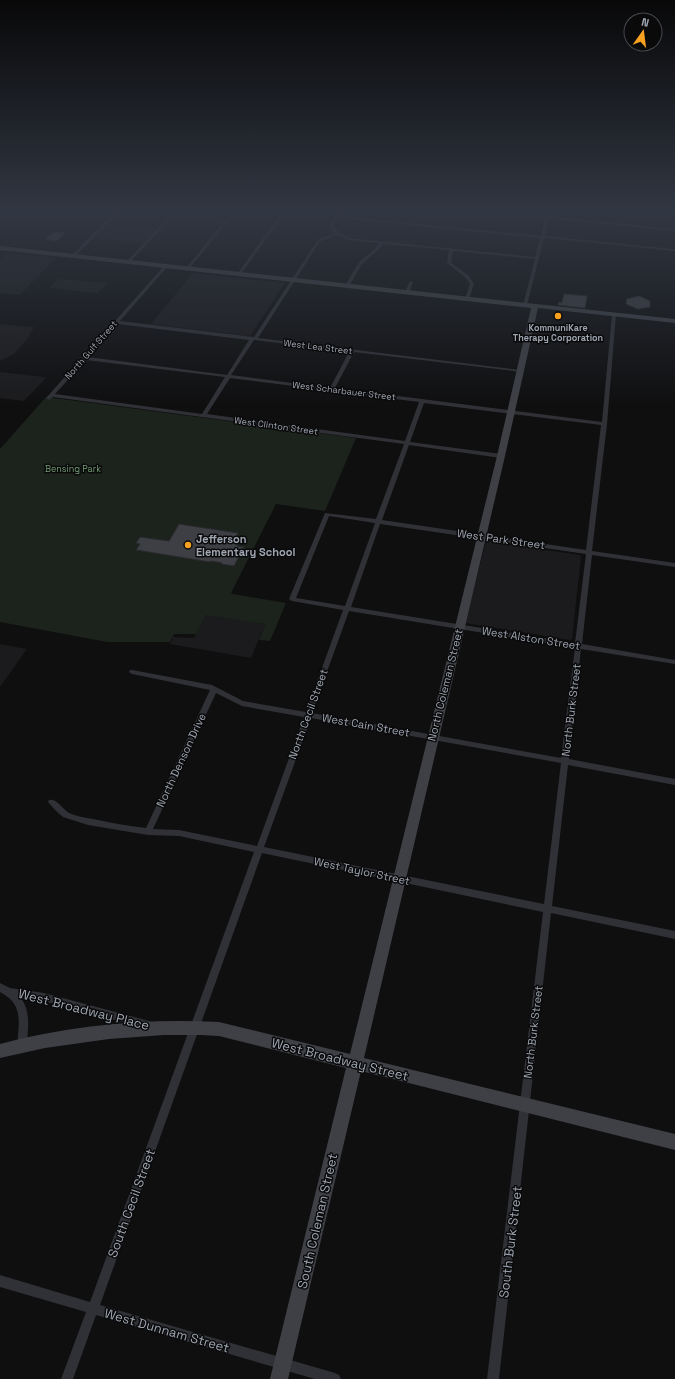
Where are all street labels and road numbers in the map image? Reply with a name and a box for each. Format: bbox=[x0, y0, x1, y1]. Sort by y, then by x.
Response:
street label: North Gulf Street bbox=[62, 318, 120, 382]
street label: West Lea Street bbox=[283, 337, 353, 357]
street label: West Scharbauer Street bbox=[292, 379, 396, 403]
street label: West Clinton Street bbox=[233, 414, 319, 438]
street label: West Park Street bbox=[456, 526, 546, 552]
street label: West Alston Street bbox=[481, 623, 581, 653]
street label: North Coleman Street bbox=[424, 628, 466, 742]
street label: North Burk Street bbox=[558, 663, 584, 757]
street label: North Cecil Street bbox=[285, 667, 331, 761]
street label: West Cain Street bbox=[321, 710, 411, 740]
street label: North Denson Drive bbox=[153, 711, 209, 809]
street label: West Taylor Street bbox=[313, 854, 411, 888]
street label: West Broadway Place bbox=[17, 985, 151, 1034]
street label: North Burk Street bbox=[520, 985, 546, 1079]
street label: West Broadway Street bbox=[270, 1034, 410, 1085]
street label: South Cecil Street bbox=[104, 1146, 159, 1260]
street label: South Coleman Street bbox=[294, 1152, 341, 1290]
street label: South Burk Street bbox=[495, 1185, 526, 1299]
street label: West Dunnam Street bbox=[102, 1305, 231, 1356]

